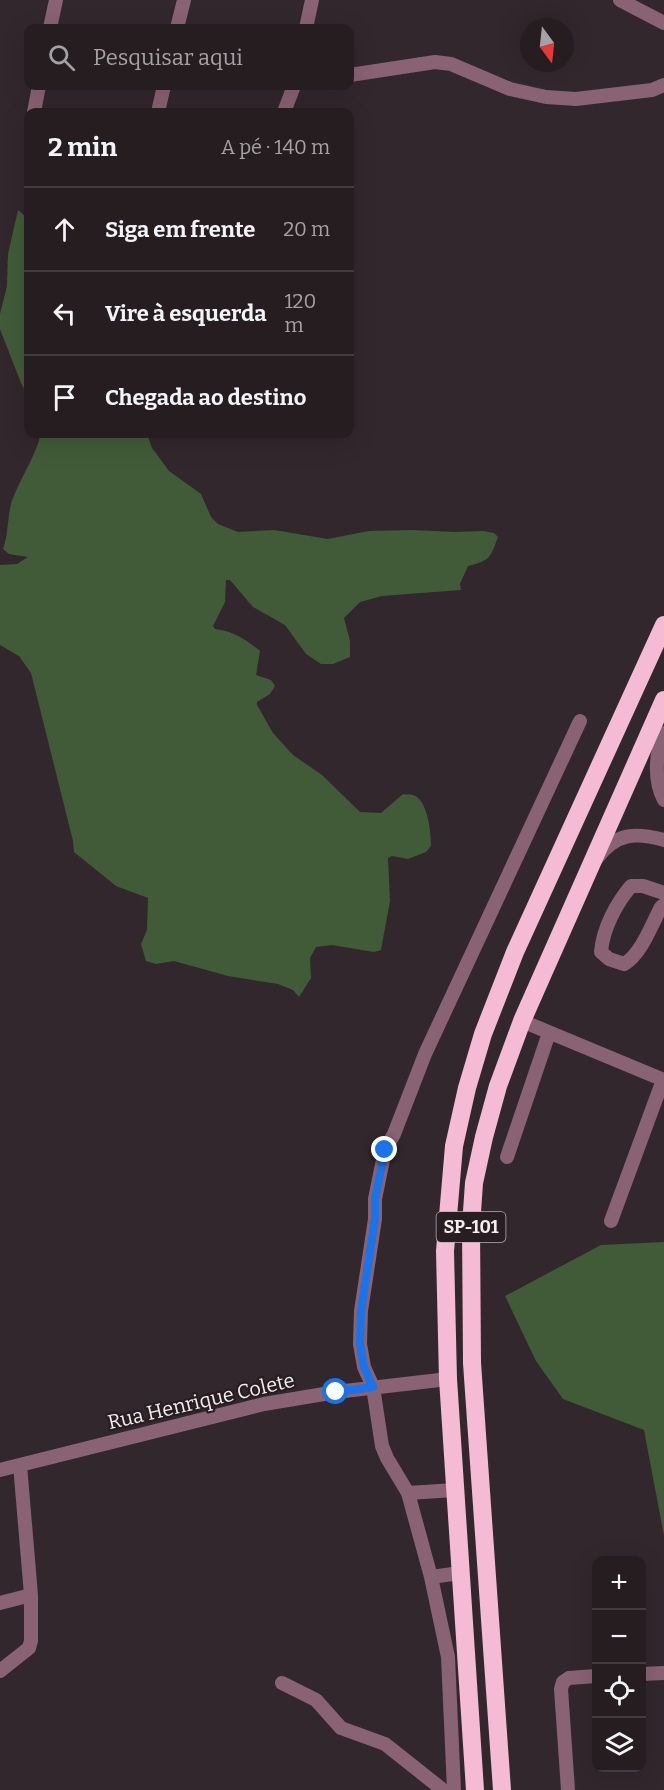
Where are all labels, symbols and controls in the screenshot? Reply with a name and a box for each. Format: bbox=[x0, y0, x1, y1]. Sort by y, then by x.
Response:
north arrow bbox=[520, 18, 574, 72]
search box bbox=[24, 24, 354, 90]
icon: search bbox=[45, 41, 78, 74]
text: Pesquisar aqui bbox=[93, 44, 243, 71]
text: 2 min bbox=[48, 132, 117, 163]
text: A pé · 140 m bbox=[221, 135, 330, 159]
icon: ahead bbox=[48, 213, 81, 246]
text: Siga em frente bbox=[105, 216, 255, 243]
text: 20 m bbox=[283, 217, 330, 241]
text: 120 m bbox=[284, 289, 316, 337]
icon: left bbox=[48, 297, 81, 330]
text: Vire à esquerda bbox=[105, 300, 266, 327]
icon: arrive bbox=[48, 381, 81, 414]
text: Chegada ao destino bbox=[105, 384, 306, 411]
route end bbox=[371, 1136, 397, 1162]
road number: SP-101 bbox=[436, 1212, 506, 1242]
street label: Rua Henrique Colete bbox=[105, 1368, 297, 1434]
route start bbox=[322, 1378, 348, 1404]
map controls bbox=[592, 1556, 646, 1772]
button: + bbox=[592, 1556, 646, 1610]
button: − bbox=[592, 1610, 646, 1664]
button: locate bbox=[592, 1664, 646, 1718]
button: layers bbox=[592, 1718, 646, 1772]

